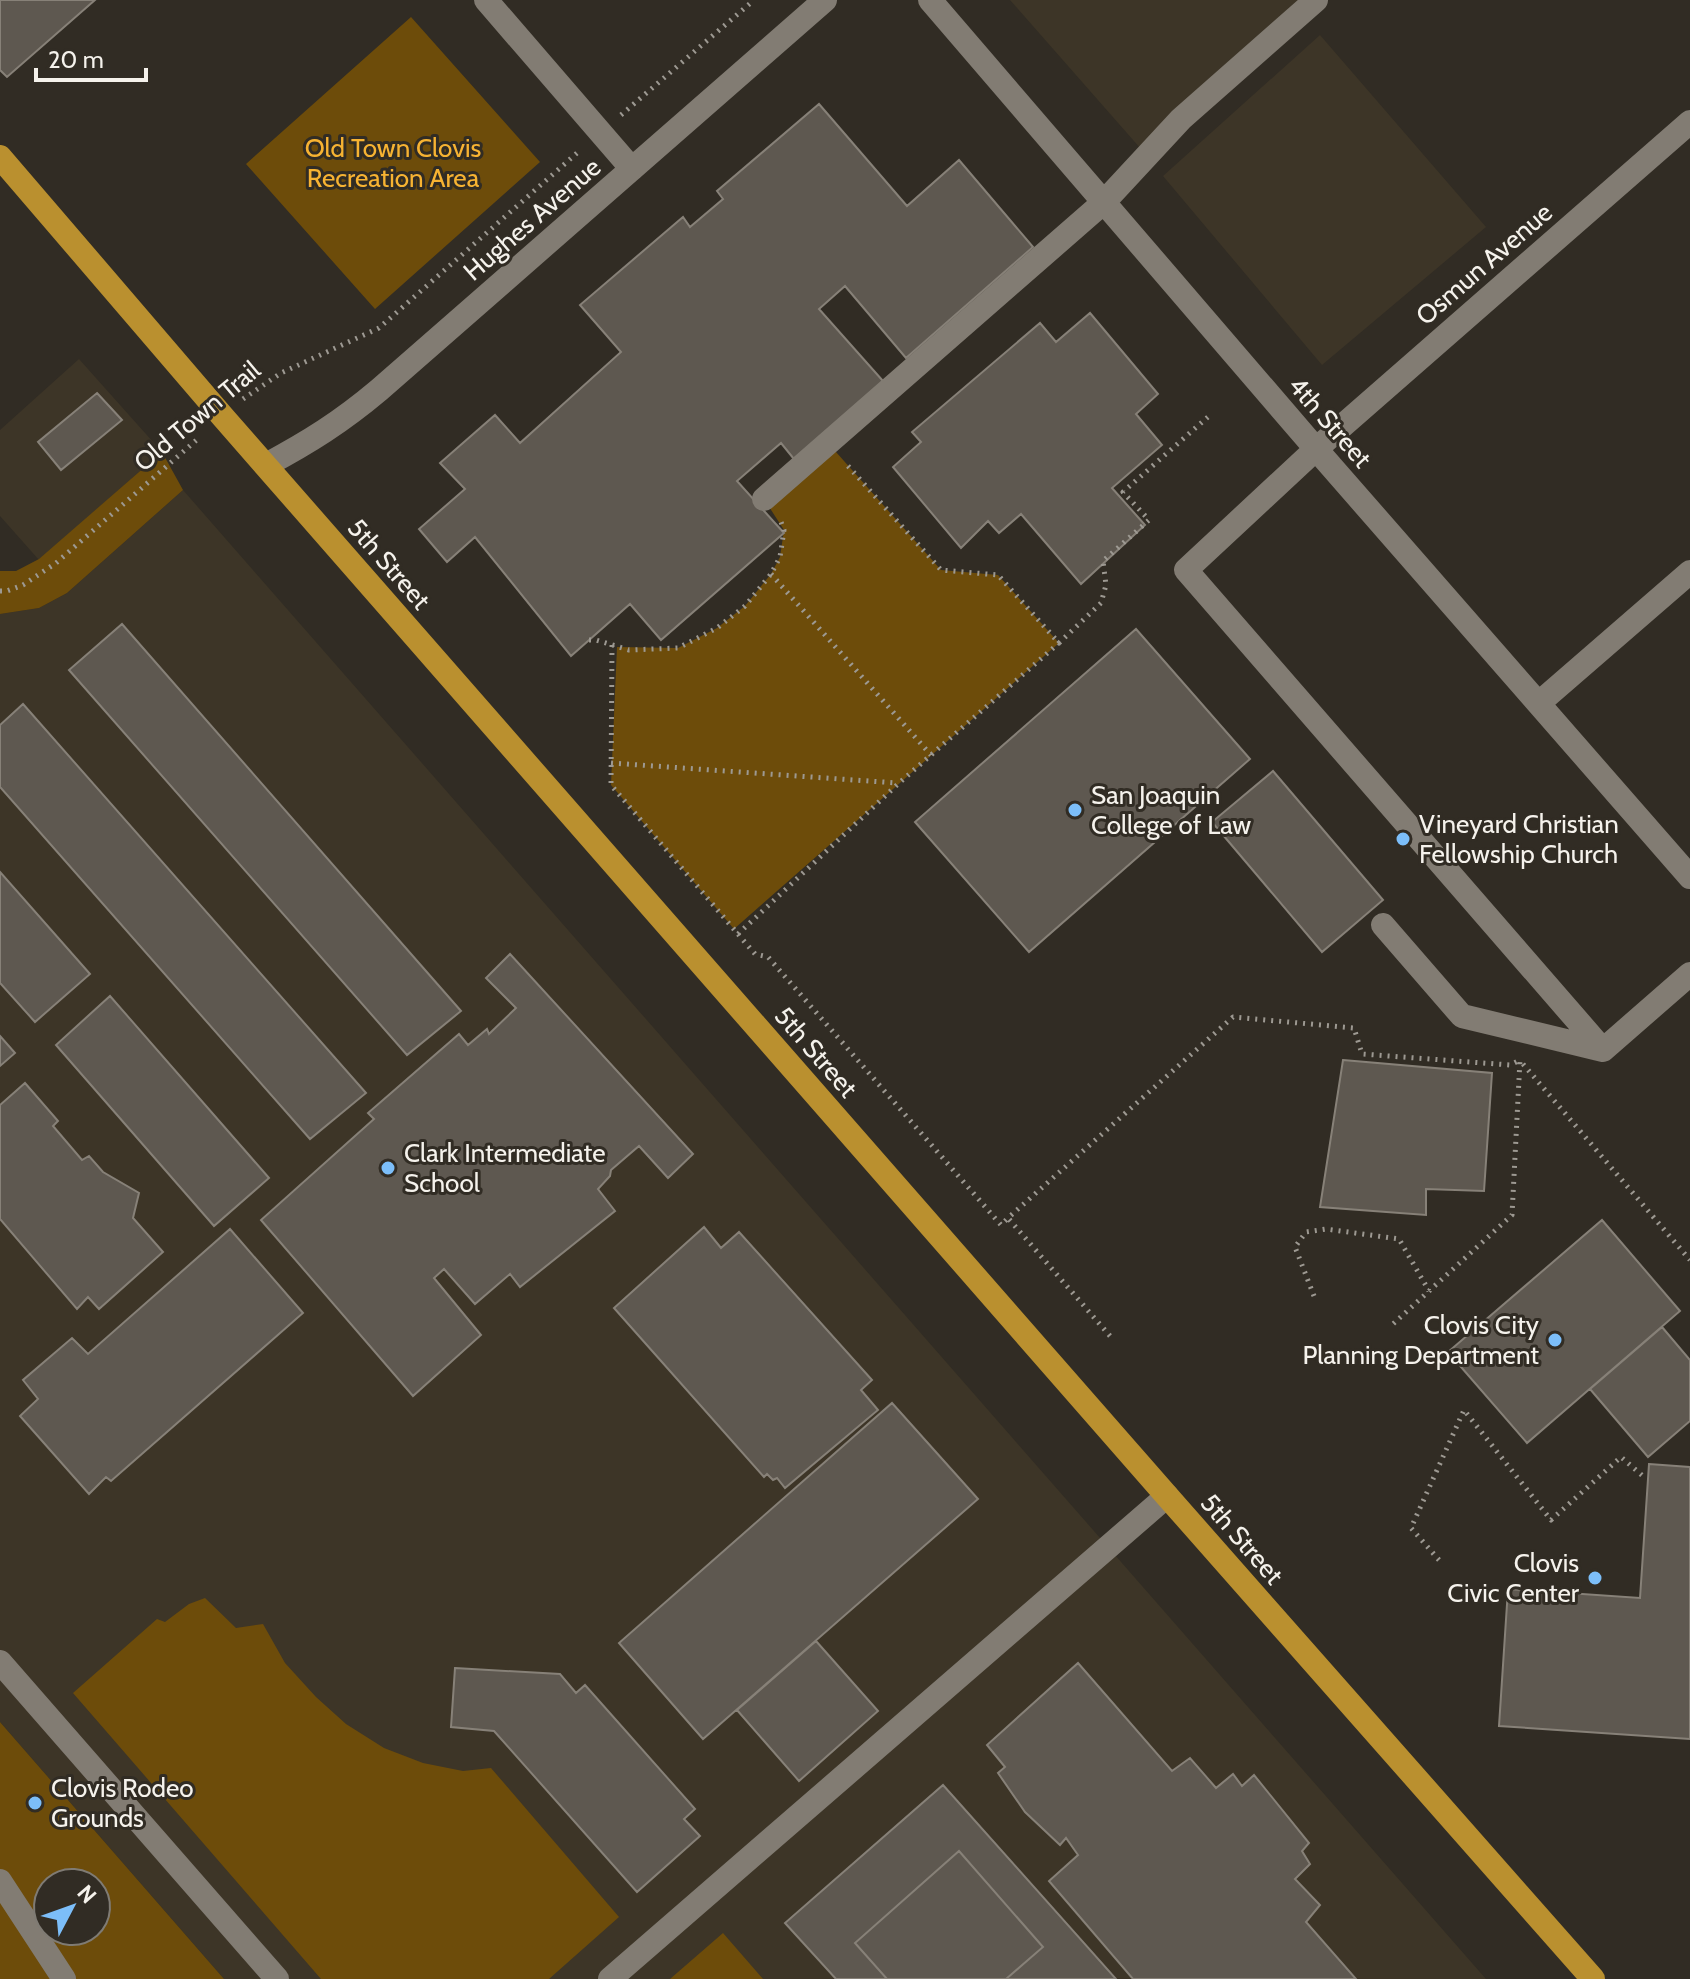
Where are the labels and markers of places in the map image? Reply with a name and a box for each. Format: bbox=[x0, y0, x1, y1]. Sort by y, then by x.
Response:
place label: San Joaquin College of Law bbox=[1091, 779, 1251, 841]
marker: San Joaquin College of Law bbox=[1066, 801, 1084, 819]
place label: Vineyard Christian Fellowship Church bbox=[1419, 808, 1619, 870]
marker: Vineyard Christian Fellowship Church bbox=[1394, 830, 1412, 848]
place label: Clark Intermediate School bbox=[404, 1137, 606, 1199]
marker: Clark Intermediate School bbox=[379, 1159, 397, 1177]
place label: Clovis City Planning Department bbox=[1303, 1309, 1539, 1371]
marker: Clovis City Planning Department bbox=[1546, 1331, 1564, 1349]
place label: Clovis Civic Center bbox=[1447, 1547, 1580, 1609]
marker: Clovis Civic Center bbox=[1586, 1569, 1604, 1587]
place label: Clovis Rodeo Grounds bbox=[51, 1772, 194, 1834]
marker: Clovis Rodeo Grounds bbox=[26, 1794, 44, 1812]

